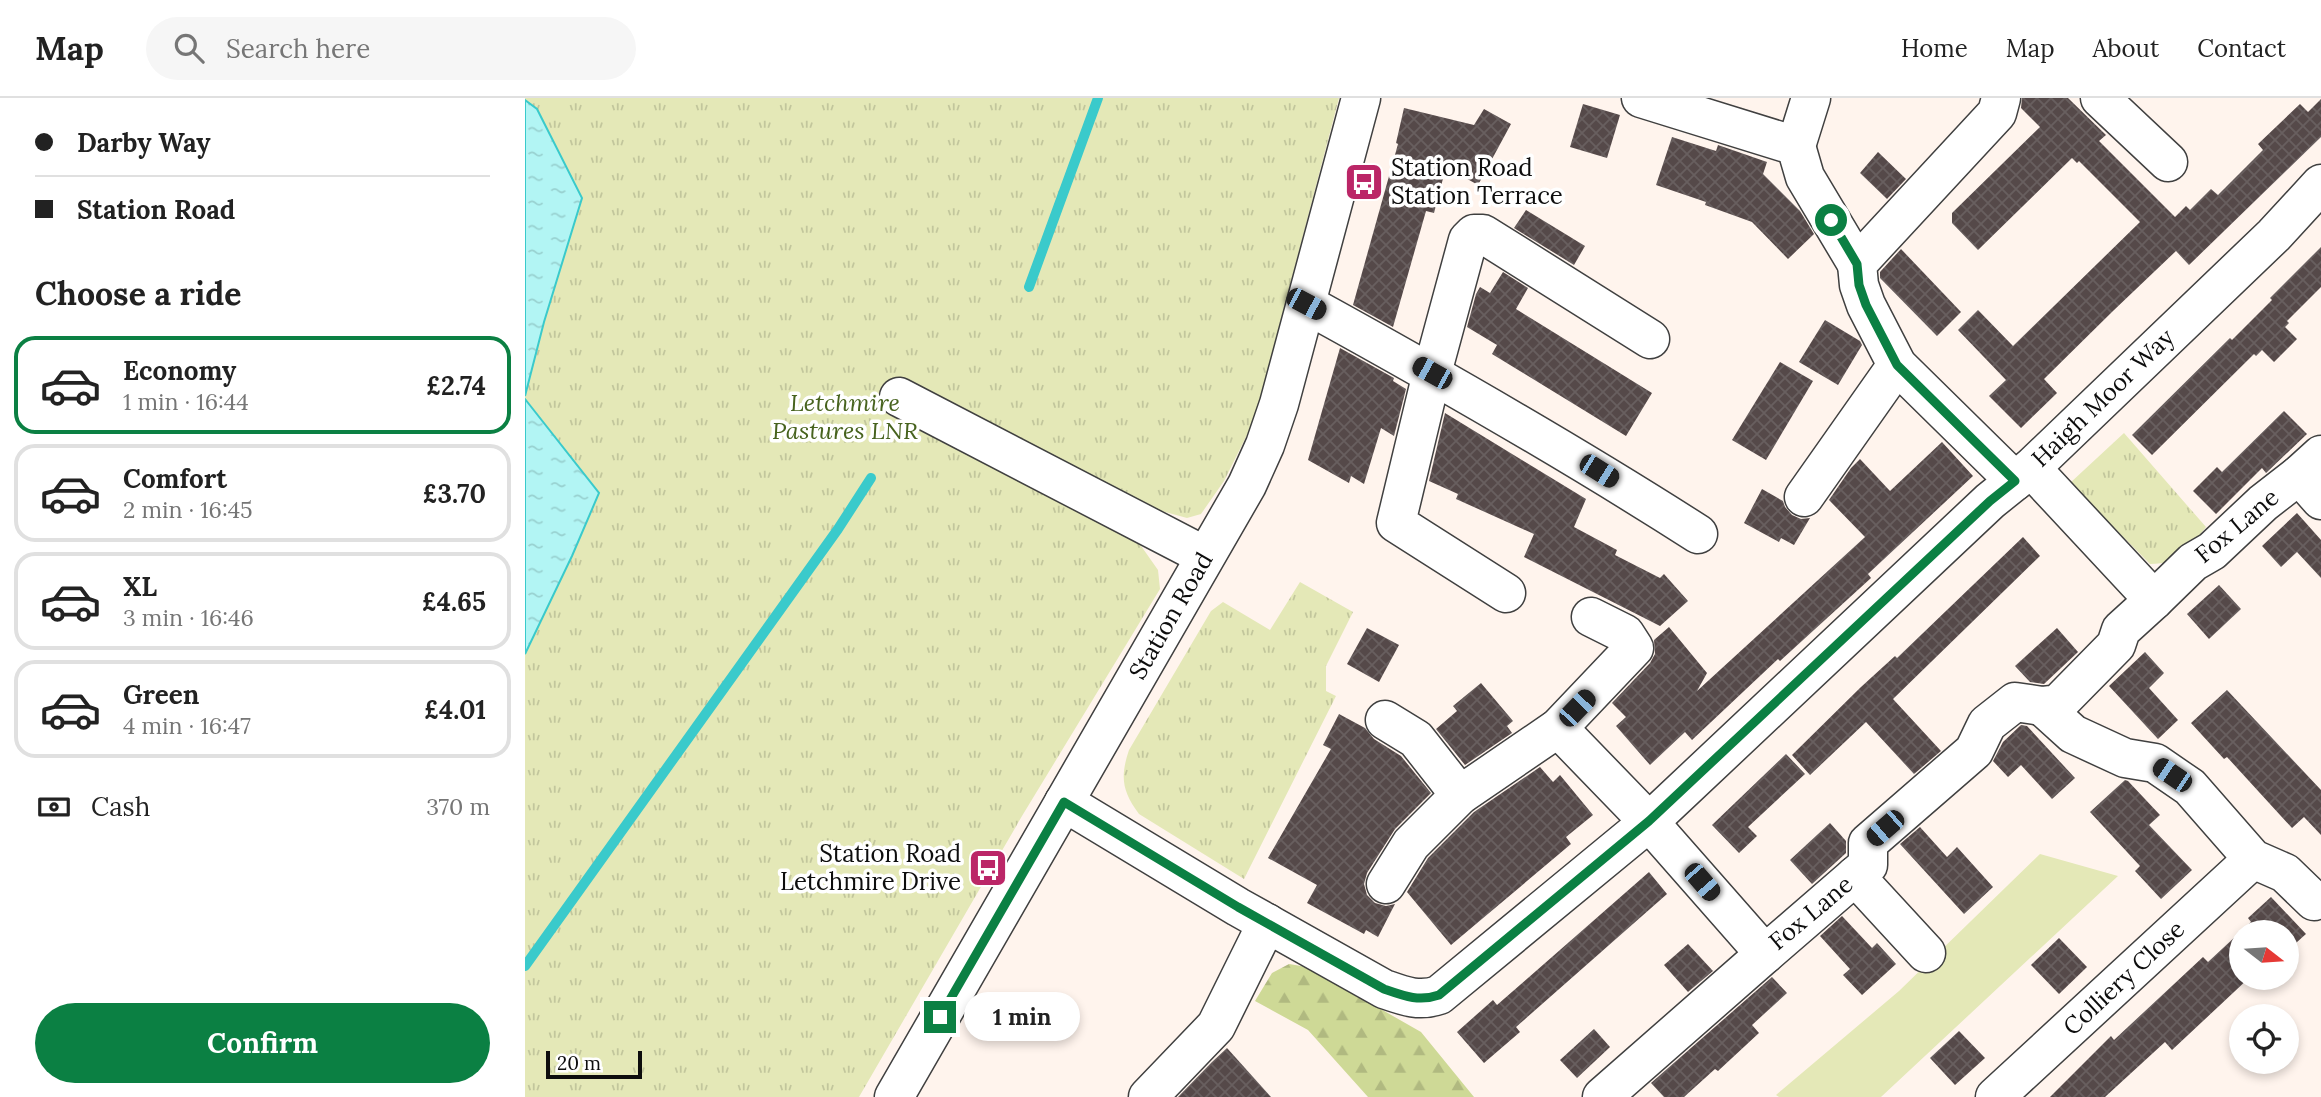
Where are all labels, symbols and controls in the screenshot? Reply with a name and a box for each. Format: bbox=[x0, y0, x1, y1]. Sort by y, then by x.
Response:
search box bbox=[146, 17, 636, 80]
text: Map bbox=[35, 27, 104, 69]
icon: search bbox=[170, 29, 208, 67]
text: Search here bbox=[226, 32, 370, 65]
text: Home bbox=[1901, 33, 1968, 64]
text: Map bbox=[2006, 33, 2055, 64]
text: About bbox=[2093, 33, 2159, 64]
text: Contact bbox=[2197, 33, 2286, 64]
text: Darby Way bbox=[77, 126, 211, 159]
place label: Station Road Station Terrace bbox=[1391, 152, 1563, 211]
bus stop icon: Station Road Station Terrace bbox=[1343, 161, 1385, 203]
text: Station Road bbox=[77, 193, 235, 226]
route start bbox=[1815, 204, 1847, 236]
text: Choose a ride bbox=[35, 273, 242, 314]
car bbox=[1283, 285, 1330, 323]
street label: Haigh Moor Way bbox=[2025, 321, 2181, 474]
icon: car bbox=[39, 354, 102, 417]
text: Economy bbox=[123, 354, 236, 387]
car bbox=[1409, 354, 1456, 392]
text: £2.74 bbox=[426, 369, 486, 402]
text: 1 min · 16:44 bbox=[123, 387, 249, 416]
park label: Letchmire Pastures LNR bbox=[772, 387, 918, 446]
car bbox=[1576, 451, 1623, 491]
icon: car bbox=[39, 462, 102, 525]
text: Comfort bbox=[123, 462, 227, 495]
text: £3.70 bbox=[423, 477, 486, 510]
street label: Fox Lane bbox=[2188, 482, 2285, 570]
text: 2 min · 16:45 bbox=[123, 495, 253, 524]
street label: Station Road bbox=[1122, 547, 1219, 685]
icon: car bbox=[39, 570, 102, 633]
text: XL bbox=[123, 570, 157, 603]
text: £4.65 bbox=[422, 585, 486, 618]
text: 3 min · 16:46 bbox=[123, 603, 254, 632]
icon: car bbox=[39, 678, 102, 741]
text: Green bbox=[123, 678, 199, 711]
car bbox=[1555, 686, 1600, 730]
text: £4.01 bbox=[424, 693, 486, 726]
text: 4 min · 16:47 bbox=[123, 711, 251, 740]
car bbox=[2149, 755, 2196, 795]
icon: cash bbox=[35, 788, 73, 826]
text: Cash bbox=[91, 790, 150, 823]
text: 370 m bbox=[426, 792, 490, 821]
car bbox=[1863, 806, 1908, 850]
place label: Station Road Letchmire Drive bbox=[780, 838, 961, 897]
bus stop icon: Station Road Letchmire Drive bbox=[967, 847, 1009, 889]
car bbox=[1681, 859, 1724, 905]
street label: Fox Lane bbox=[1762, 869, 1859, 957]
street label: Colliery Close bbox=[2056, 913, 2191, 1042]
north arrow bbox=[2229, 920, 2299, 990]
map controls bbox=[2229, 920, 2299, 1074]
callout: 1 min bbox=[965, 992, 1080, 1042]
route end bbox=[924, 1001, 956, 1033]
text: 1 min bbox=[993, 1002, 1051, 1031]
button: Confirm bbox=[35, 1003, 490, 1083]
button: locate bbox=[2229, 1004, 2299, 1074]
scale bar bbox=[546, 1048, 642, 1080]
text: 20 m bbox=[557, 1051, 601, 1075]

